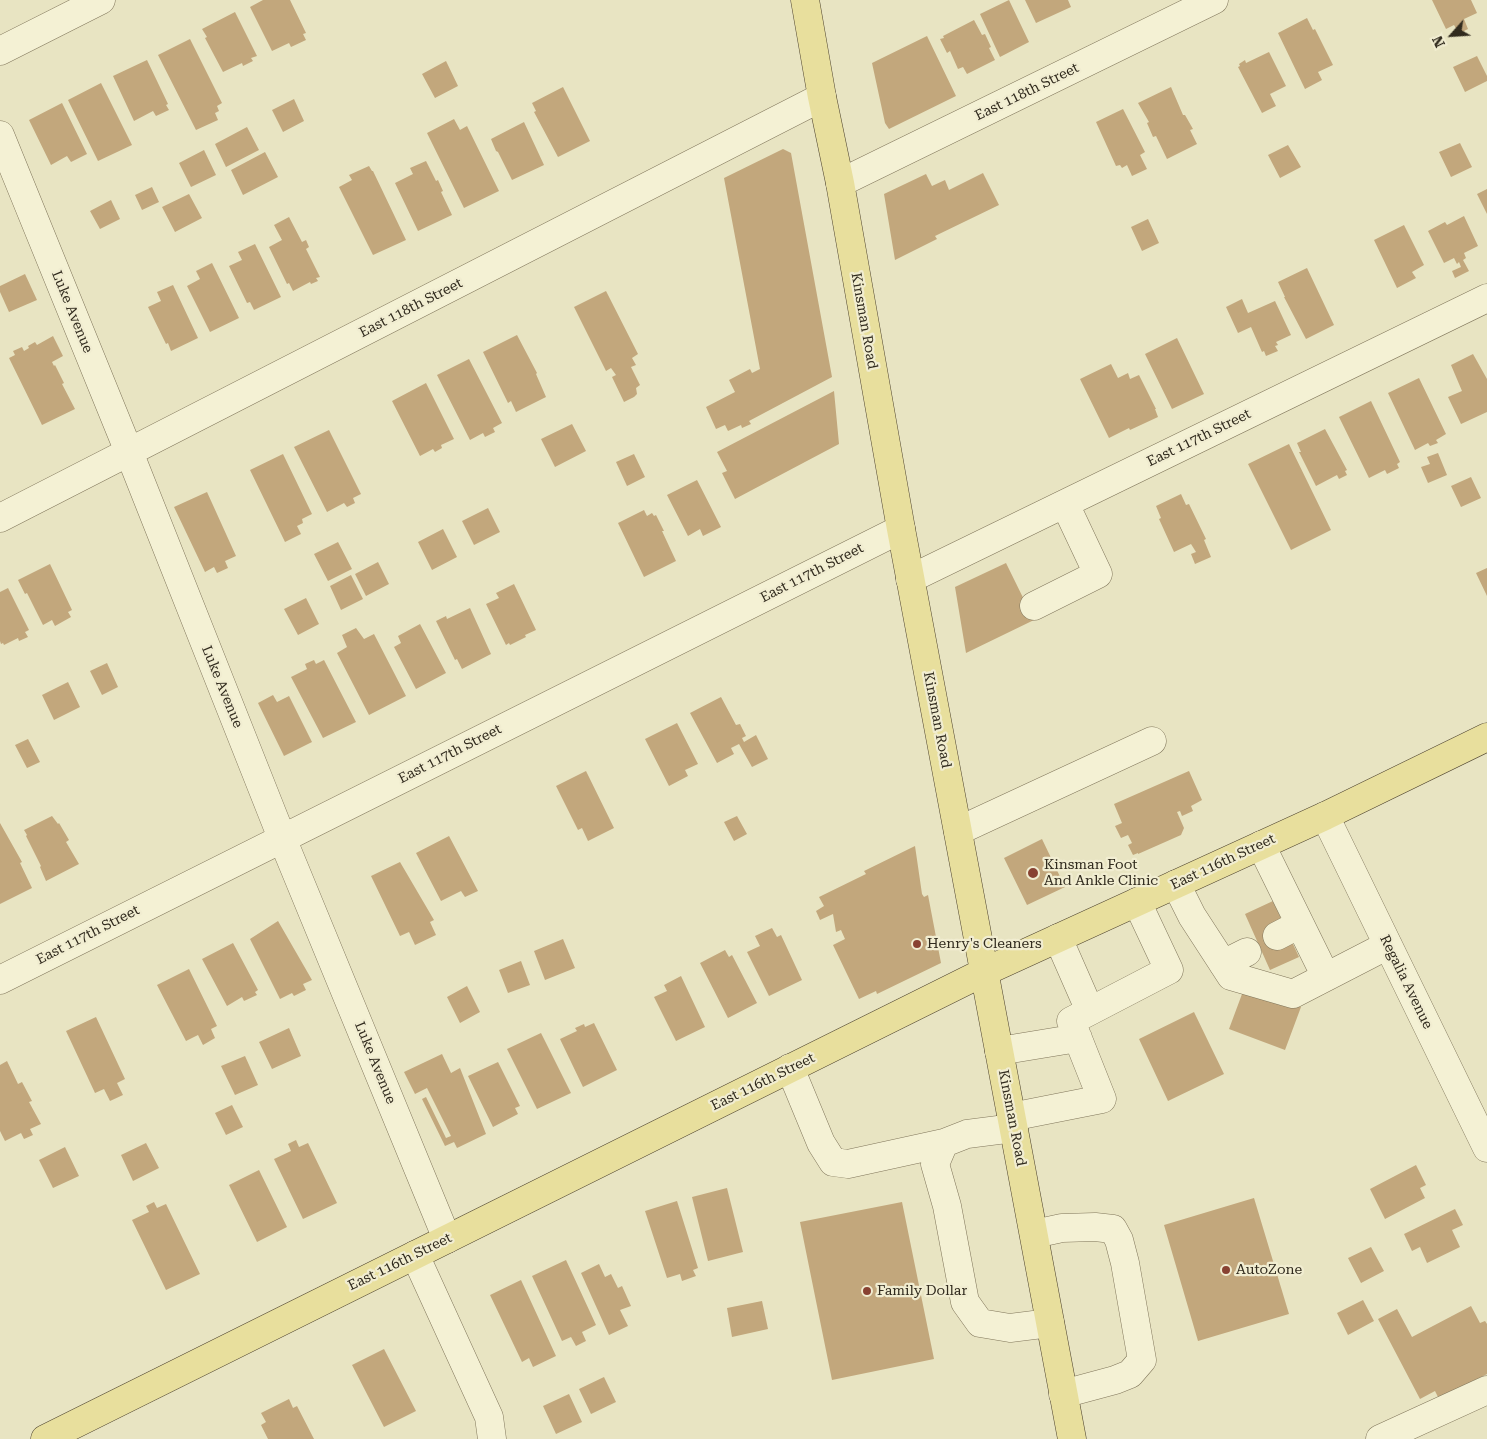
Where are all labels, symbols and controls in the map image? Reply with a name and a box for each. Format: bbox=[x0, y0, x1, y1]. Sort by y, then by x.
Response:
north arrow bbox=[1427, 10, 1477, 60]
text: N bbox=[1429, 33, 1448, 50]
street label: East 118th Street bbox=[972, 60, 1082, 124]
street label: Luke Avenue bbox=[48, 268, 96, 356]
street label: Kinsman Road bbox=[847, 271, 881, 371]
street label: East 118th Street bbox=[357, 275, 465, 341]
street label: East 117th Street bbox=[1144, 406, 1254, 470]
street label: East 117th Street bbox=[758, 540, 866, 606]
street label: Luke Avenue bbox=[198, 643, 246, 731]
street label: Kinsman Road bbox=[919, 670, 955, 770]
street label: East 117th Street bbox=[396, 721, 504, 787]
street label: East 116th Street bbox=[1168, 830, 1278, 894]
place label: Kinsman Foot And Ankle Clinic bbox=[1044, 857, 1158, 890]
marker: Kinsman Foot And Ankle Clinic bbox=[1026, 866, 1040, 880]
street label: East 117th Street bbox=[34, 902, 142, 968]
street label: Regalia Avenue bbox=[1376, 932, 1436, 1032]
place label: Henry's Cleaners bbox=[927, 936, 1042, 952]
marker: Henry's Cleaners bbox=[911, 938, 923, 950]
street label: Luke Avenue bbox=[351, 1019, 399, 1107]
street label: East 116th Street bbox=[708, 1050, 818, 1114]
street label: Kinsman Road bbox=[994, 1068, 1030, 1168]
street label: East 116th Street bbox=[345, 1230, 455, 1294]
place label: AutoZone bbox=[1236, 1262, 1302, 1278]
marker: AutoZone bbox=[1220, 1264, 1232, 1276]
place label: Family Dollar bbox=[877, 1283, 967, 1299]
marker: Family Dollar bbox=[861, 1285, 873, 1297]

